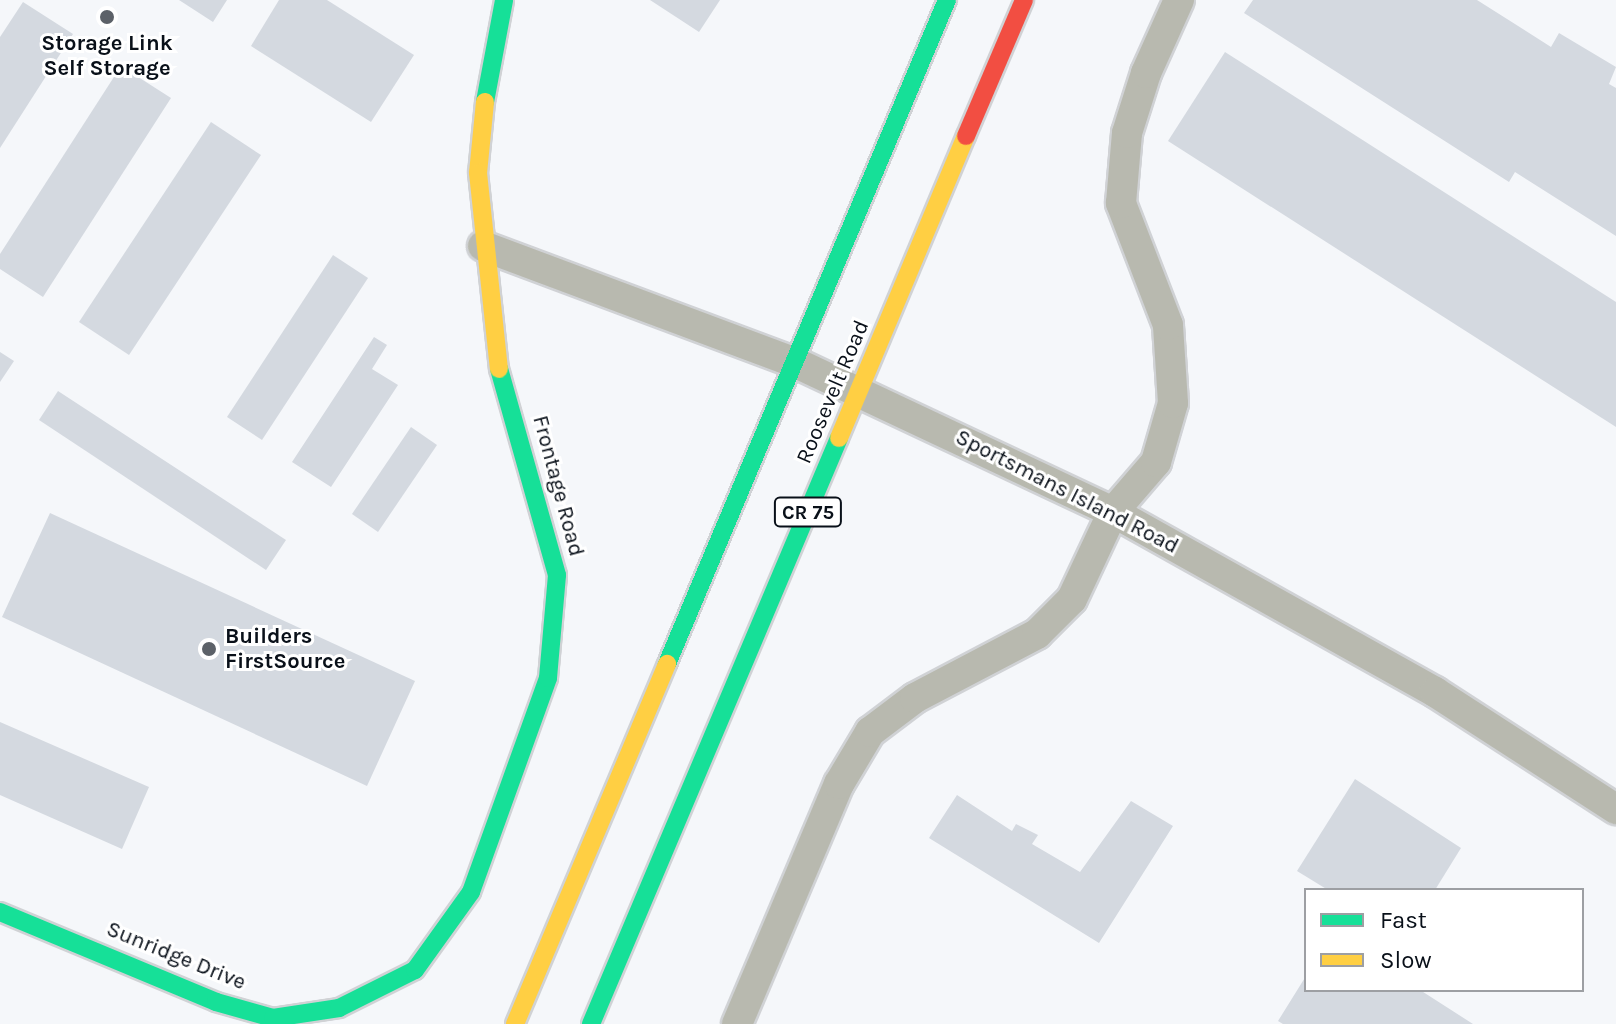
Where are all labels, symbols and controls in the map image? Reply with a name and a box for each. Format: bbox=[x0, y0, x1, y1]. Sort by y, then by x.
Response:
marker: Storage Link Self Storage bbox=[98, 8, 116, 26]
place label: Storage Link Self Storage bbox=[41, 30, 173, 82]
street label: Roosevelt Road bbox=[791, 316, 875, 468]
street label: Frontage Road bbox=[527, 413, 589, 559]
street label: Sportsmans Island Road bbox=[951, 424, 1183, 560]
road number: CR 75 bbox=[772, 496, 844, 528]
place label: Builders FirstSource bbox=[225, 623, 345, 674]
marker: Builders FirstSource bbox=[200, 640, 218, 658]
legend bbox=[1304, 888, 1584, 992]
text: Fast bbox=[1380, 906, 1427, 934]
street label: Sunridge Drive bbox=[103, 916, 249, 996]
text: Slow bbox=[1380, 946, 1432, 974]

